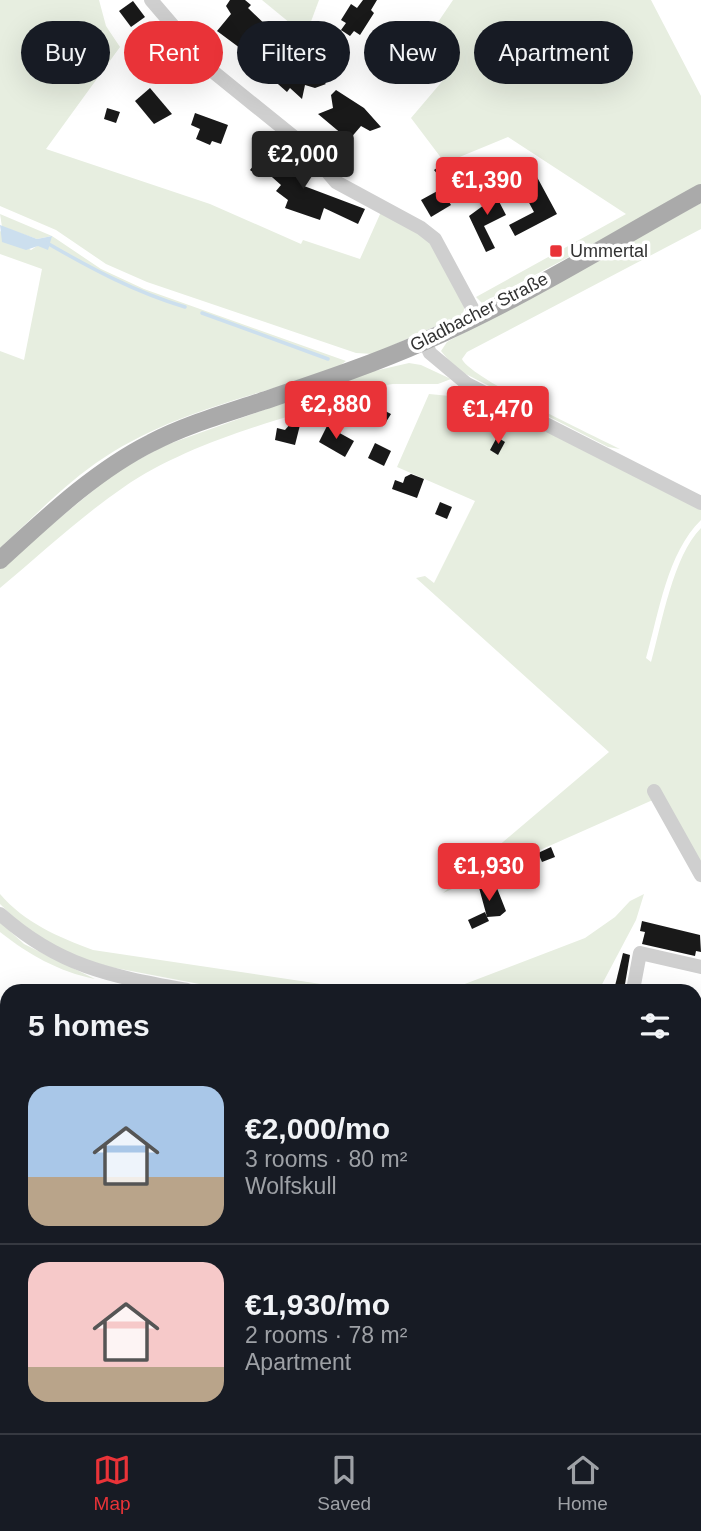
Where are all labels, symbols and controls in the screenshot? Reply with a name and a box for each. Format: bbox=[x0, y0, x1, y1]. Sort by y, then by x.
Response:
chip: Buy bbox=[21, 21, 110, 84]
chip: Rent bbox=[124, 21, 223, 84]
chip: Filters bbox=[237, 21, 350, 84]
chip: New bbox=[364, 21, 460, 84]
chip: Apartment bbox=[474, 21, 633, 84]
pin: €2,000 bbox=[246, 132, 360, 191]
text: €2,000 bbox=[268, 141, 338, 167]
pin: €1,390 bbox=[430, 158, 544, 217]
text: €1,390 bbox=[452, 167, 522, 193]
place label: Ummertal bbox=[570, 241, 648, 261]
marker: Ummertal bbox=[548, 243, 564, 259]
street label: Gladbacher Straße bbox=[407, 269, 551, 355]
pin: €2,880 bbox=[279, 382, 393, 441]
pin: €1,470 bbox=[441, 386, 555, 446]
text: €2,880 bbox=[301, 391, 371, 417]
text: €1,470 bbox=[463, 396, 533, 422]
pin: €1,930 bbox=[432, 844, 546, 903]
text: €1,930 bbox=[454, 853, 524, 879]
icon: filters bbox=[636, 1007, 674, 1045]
text: 5 homes bbox=[28, 1009, 150, 1042]
text: €2,000/mo bbox=[245, 1112, 390, 1145]
icon: home bbox=[84, 1114, 168, 1198]
text: 3 rooms · 80 m² bbox=[245, 1146, 407, 1172]
text: Wolfskull bbox=[245, 1173, 337, 1199]
text: €1,930/mo bbox=[245, 1288, 390, 1321]
icon: home bbox=[84, 1290, 168, 1374]
text: 2 rooms · 78 m² bbox=[245, 1322, 407, 1348]
text: Apartment bbox=[245, 1349, 351, 1375]
tab: Map bbox=[93, 1451, 131, 1515]
tab: Saved bbox=[317, 1451, 371, 1515]
tab: Home bbox=[557, 1451, 608, 1515]

